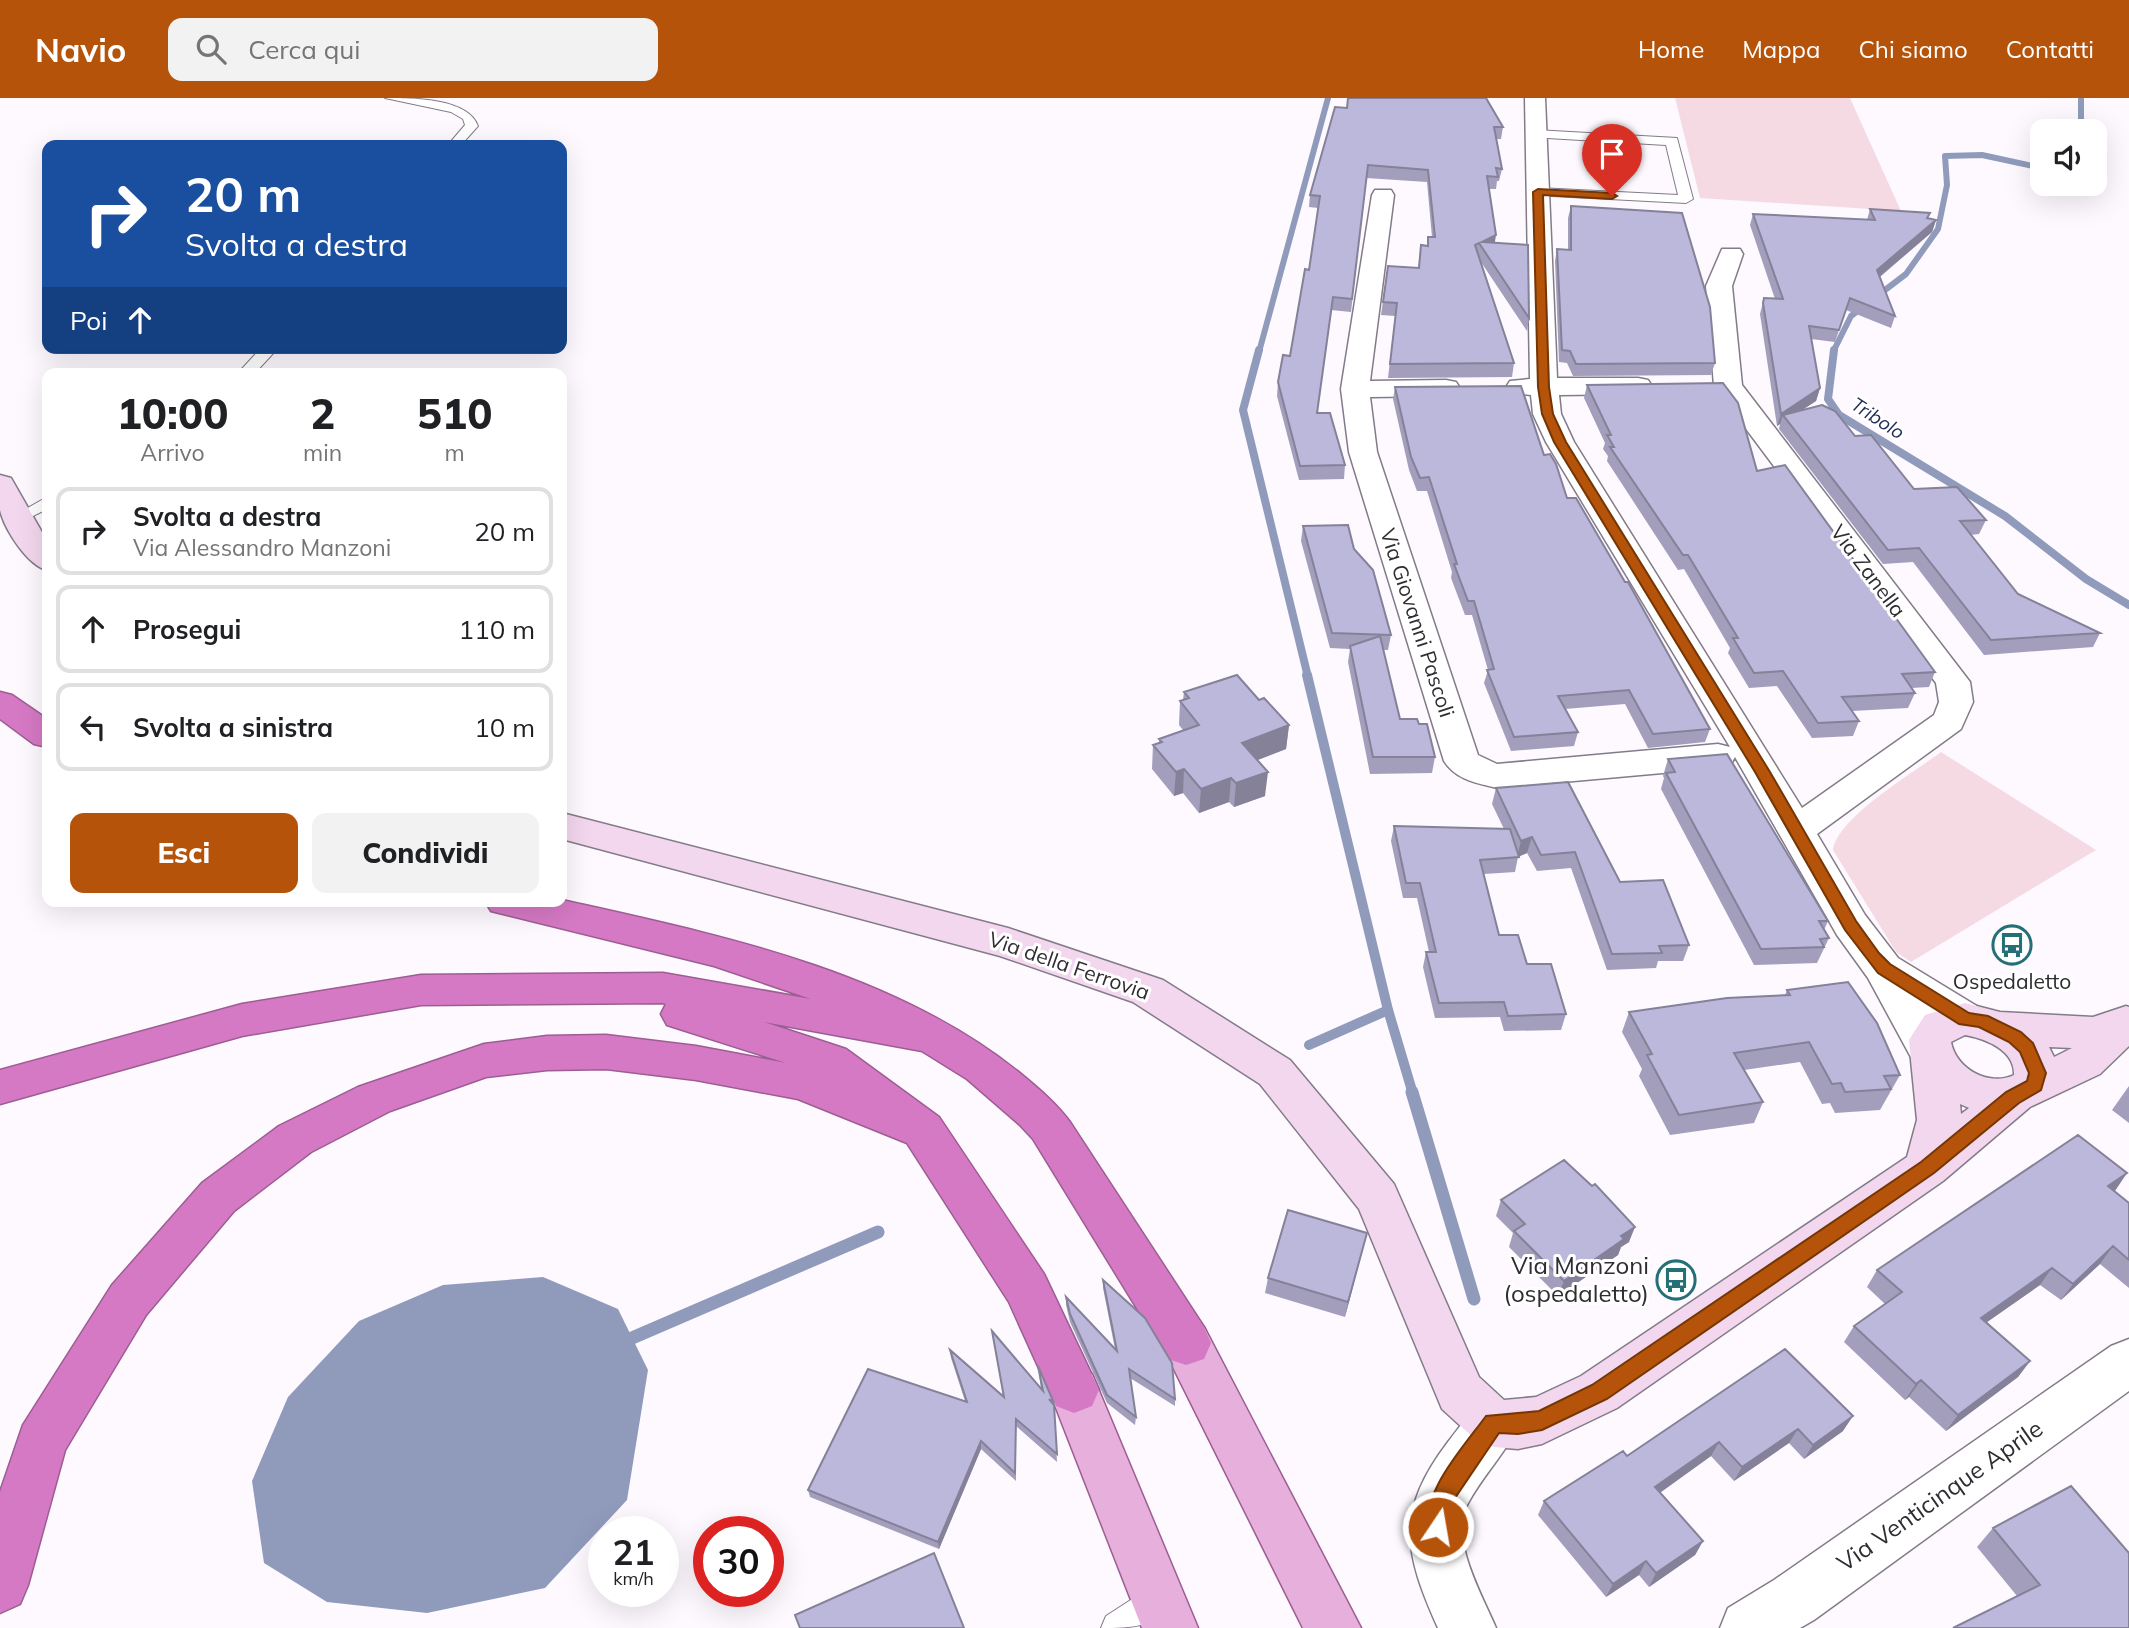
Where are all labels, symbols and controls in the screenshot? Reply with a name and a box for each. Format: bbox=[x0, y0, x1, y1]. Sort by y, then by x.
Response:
search box bbox=[168, 18, 658, 81]
text: Navio bbox=[35, 29, 126, 70]
icon: search bbox=[192, 30, 230, 68]
text: Cerca qui bbox=[248, 33, 361, 66]
text: Home bbox=[1638, 34, 1704, 64]
text: Mappa bbox=[1742, 34, 1820, 64]
text: Chi siamo bbox=[1858, 34, 1968, 64]
text: Contatti bbox=[2006, 34, 2094, 64]
map controls bbox=[2030, 119, 2107, 196]
button: sound bbox=[2030, 119, 2107, 196]
pin bbox=[1582, 124, 1642, 196]
icon: arrive bbox=[1593, 135, 1631, 173]
text: 20 m bbox=[185, 163, 301, 224]
icon: right bbox=[70, 168, 161, 259]
text: Svolta a destra bbox=[185, 224, 408, 264]
icon: ahead bbox=[121, 301, 159, 339]
text: Poi bbox=[70, 304, 107, 337]
text: 10:00 bbox=[117, 387, 228, 440]
text: 2 bbox=[310, 387, 335, 440]
text: 510 bbox=[417, 387, 492, 440]
water label: Tribolo bbox=[1847, 392, 1909, 444]
text: Arrivo bbox=[140, 438, 205, 467]
text: min bbox=[303, 438, 342, 467]
text: m bbox=[444, 438, 465, 467]
text: Svolta a destra bbox=[133, 500, 321, 533]
icon: right bbox=[74, 512, 112, 550]
text: 20 m bbox=[474, 515, 535, 548]
street label: Via Zanella bbox=[1826, 519, 1912, 622]
street label: Via Giovanni Pascoli bbox=[1375, 525, 1461, 720]
text: Via Alessandro Manzoni bbox=[133, 533, 391, 562]
icon: ahead bbox=[74, 610, 112, 648]
text: Prosegui bbox=[133, 613, 241, 646]
text: 110 m bbox=[459, 613, 535, 646]
icon: left bbox=[74, 708, 112, 746]
text: Svolta a sinistra bbox=[133, 711, 333, 744]
text: 10 m bbox=[474, 711, 535, 744]
button: Esci bbox=[70, 813, 298, 893]
button: Condividi bbox=[312, 813, 539, 893]
bus stop icon: Ospedaletto bbox=[1991, 924, 2033, 966]
street label: Via della Ferrovia bbox=[985, 925, 1153, 1005]
place label: Ospedaletto bbox=[1953, 968, 2071, 994]
place label: Via Manzoni (ospedaletto) bbox=[1504, 1250, 1649, 1308]
bus stop icon: Via Manzoni (ospedaletto) bbox=[1655, 1259, 1697, 1301]
street label: Via Venticinque Aprile bbox=[1831, 1413, 2048, 1577]
position arrow bbox=[1401, 1490, 1475, 1564]
speed limit sign: 30 bbox=[693, 1516, 784, 1607]
text: 21 bbox=[612, 1530, 655, 1574]
text: km/h bbox=[613, 1567, 654, 1590]

